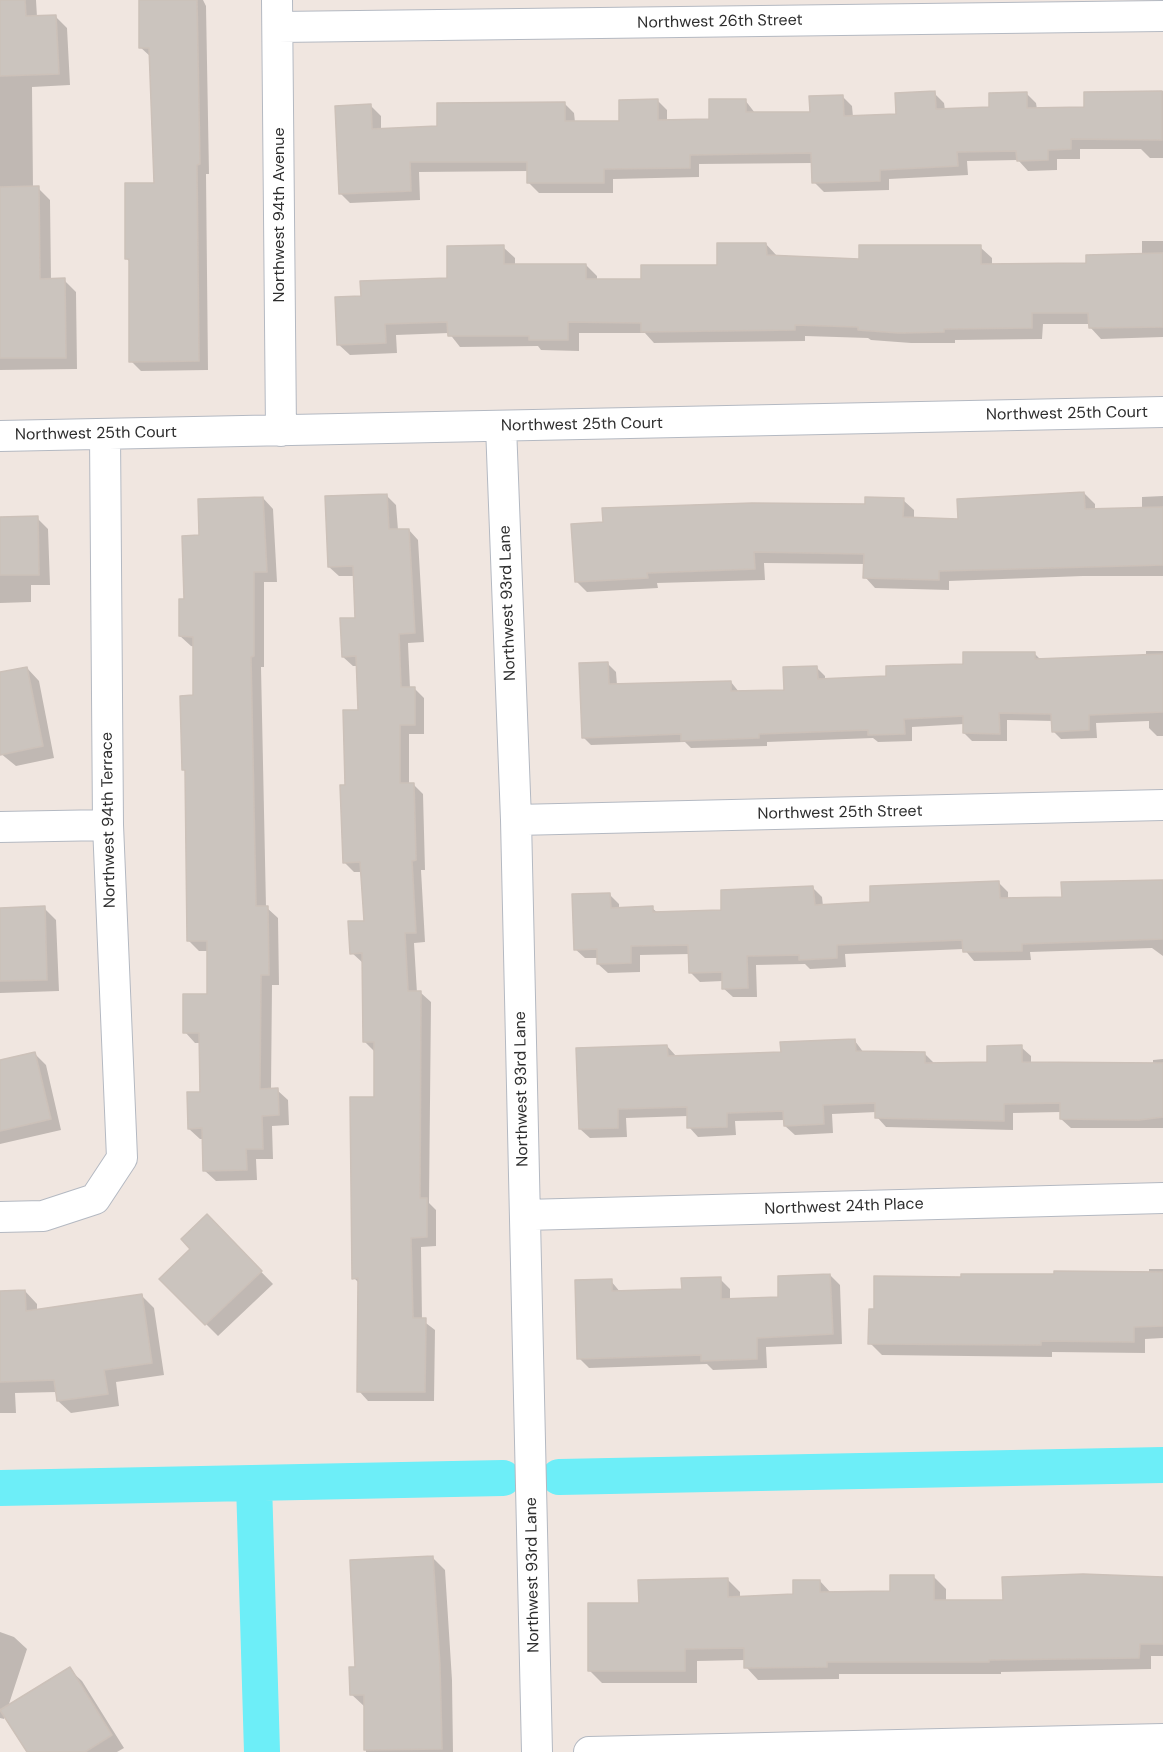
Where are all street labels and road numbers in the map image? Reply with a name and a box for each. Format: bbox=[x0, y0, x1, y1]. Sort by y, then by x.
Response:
street label: Northwest 26th Street bbox=[637, 11, 803, 33]
street label: Northwest 94th Avenue bbox=[270, 128, 290, 302]
street label: Northwest 25th Court bbox=[986, 403, 1148, 425]
street label: Northwest 25th Court bbox=[501, 414, 663, 436]
street label: Northwest 25th Court bbox=[15, 423, 177, 445]
street label: Northwest 93rd Lane bbox=[496, 525, 520, 681]
street label: Northwest 94th Terrace bbox=[98, 732, 120, 908]
street label: Northwest 25th Street bbox=[757, 802, 923, 824]
street label: Northwest 93rd Lane bbox=[511, 1011, 533, 1167]
street label: Northwest 24th Place bbox=[764, 1195, 924, 1219]
street label: Northwest 93rd Lane bbox=[522, 1497, 544, 1653]

